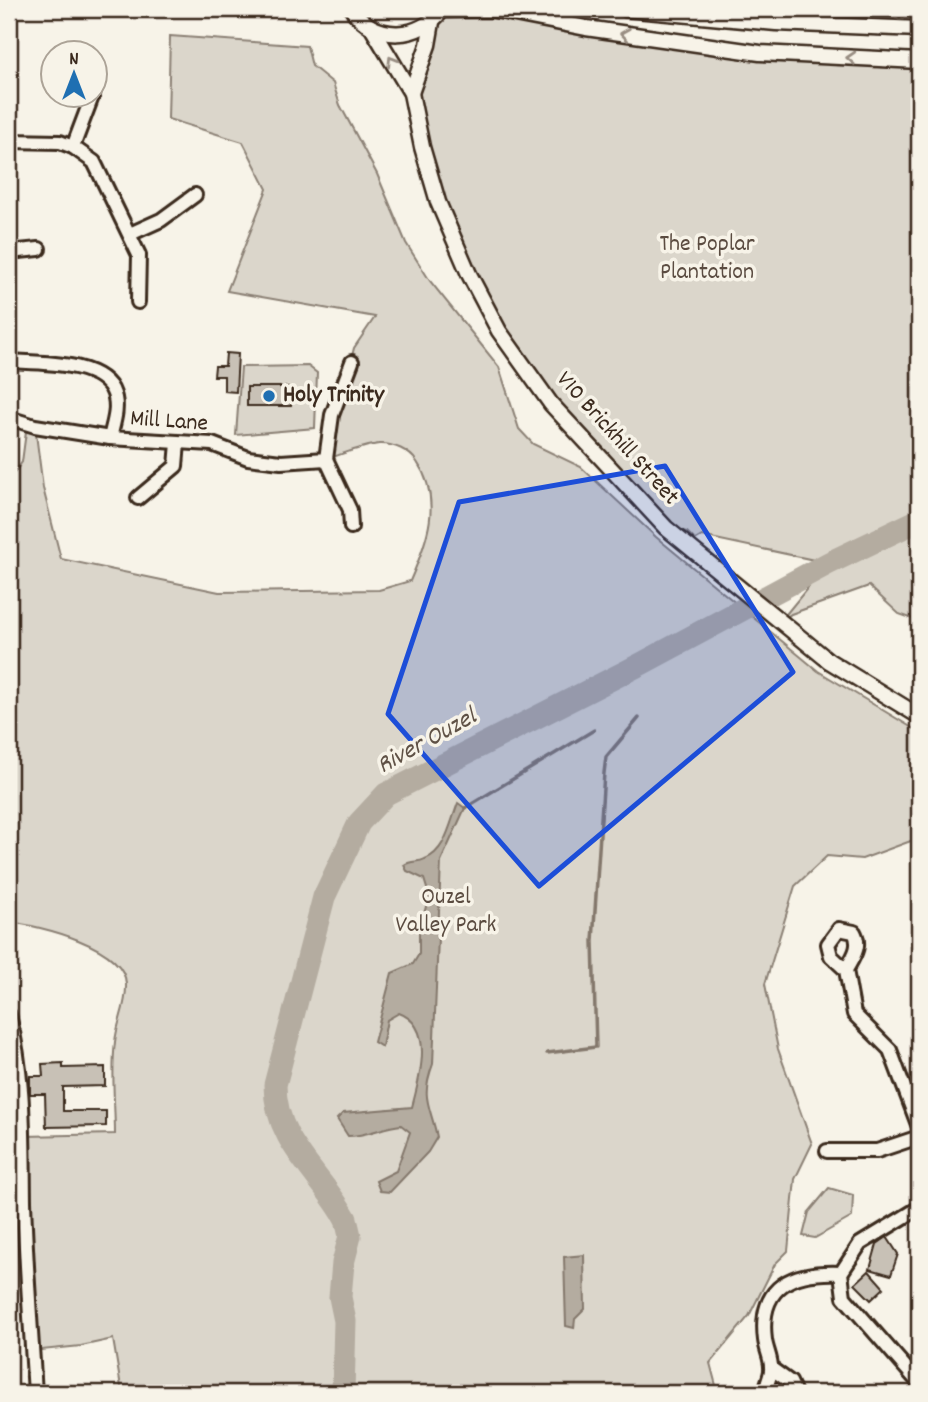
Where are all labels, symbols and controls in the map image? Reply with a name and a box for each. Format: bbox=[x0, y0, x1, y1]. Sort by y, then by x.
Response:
one-way arrow bbox=[619, 26, 631, 41]
north arrow bbox=[38, 38, 108, 108]
text: N bbox=[69, 47, 79, 74]
one-way arrow bbox=[845, 50, 856, 65]
one-way arrow bbox=[387, 55, 400, 68]
park label: The Poplar Plantation bbox=[659, 228, 755, 290]
street label: V10 Brickhill Street bbox=[547, 364, 687, 514]
place label: Holy Trinity bbox=[283, 379, 385, 413]
marker: Holy Trinity bbox=[261, 388, 277, 404]
street label: Mill Lane bbox=[129, 402, 209, 442]
water label: River Ouzel bbox=[370, 699, 485, 785]
park label: Ouzel Valley Park bbox=[396, 881, 496, 943]

